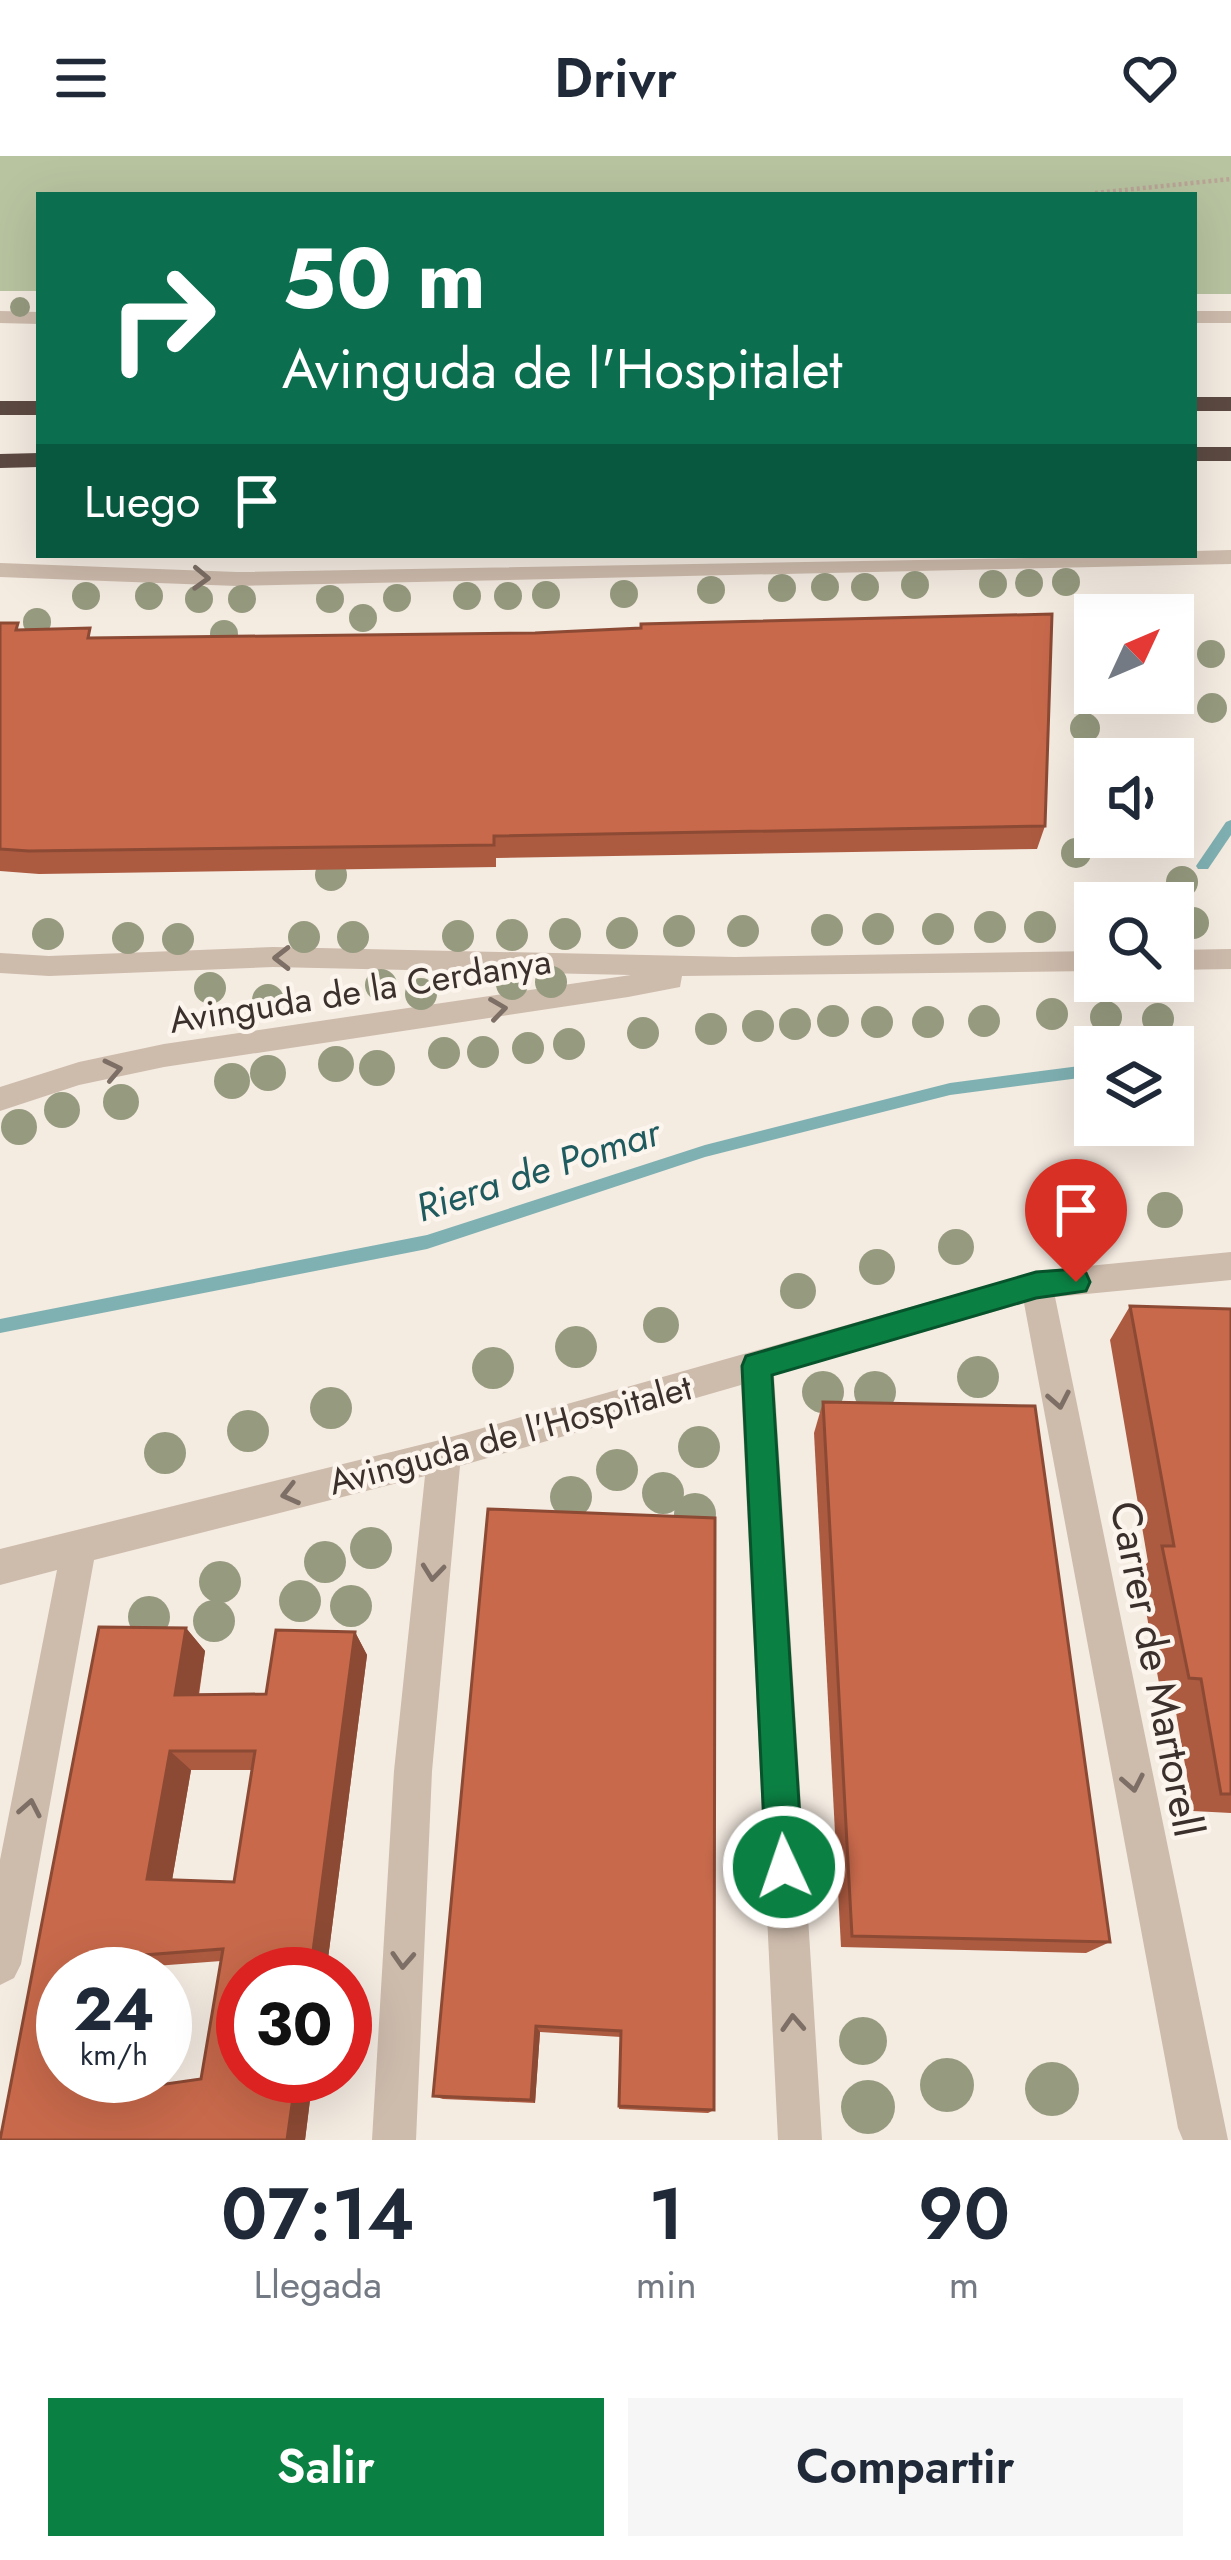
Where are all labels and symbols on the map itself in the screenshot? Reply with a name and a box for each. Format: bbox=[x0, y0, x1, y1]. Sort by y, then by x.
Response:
one-way arrow bbox=[192, 565, 211, 591]
north arrow bbox=[1074, 594, 1194, 714]
street label: Avinguda de la Cerdanya bbox=[165, 934, 555, 1046]
one-way arrow bbox=[272, 945, 290, 971]
one-way arrow bbox=[488, 997, 508, 1023]
one-way arrow bbox=[102, 1058, 122, 1083]
water label: Riera de Pomar bbox=[408, 1103, 669, 1236]
pin bbox=[1025, 1159, 1127, 1282]
street label: Avinguda de l'Hospitalet bbox=[323, 1360, 698, 1507]
one-way arrow bbox=[1045, 1390, 1071, 1410]
one-way arrow bbox=[281, 1480, 301, 1505]
street label: Carrer de Martorell bbox=[1095, 1496, 1219, 1842]
one-way arrow bbox=[421, 1562, 446, 1581]
one-way arrow bbox=[1119, 1773, 1145, 1793]
one-way arrow bbox=[16, 1798, 42, 1818]
position arrow bbox=[721, 1804, 847, 1930]
speed limit sign: 30 bbox=[216, 1947, 372, 2103]
one-way arrow bbox=[391, 1951, 417, 1970]
one-way arrow bbox=[780, 2013, 806, 2032]

